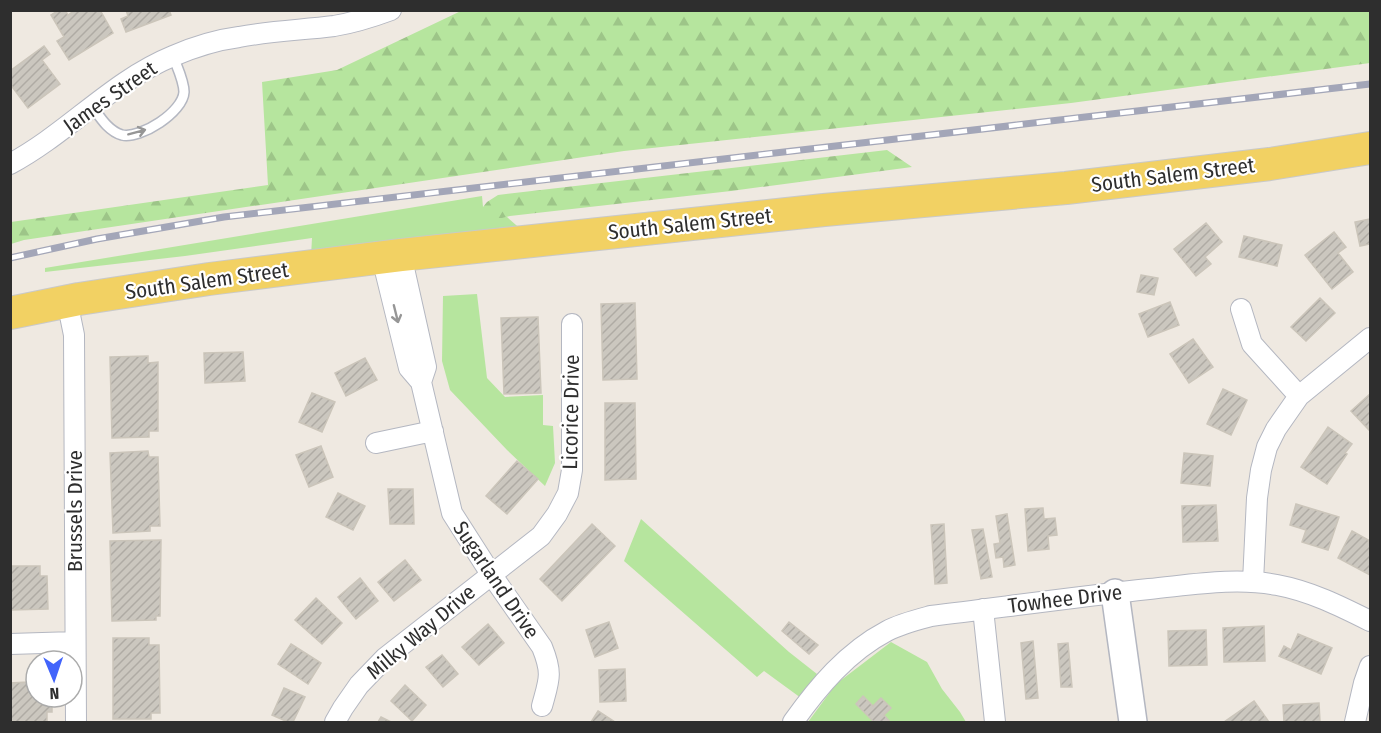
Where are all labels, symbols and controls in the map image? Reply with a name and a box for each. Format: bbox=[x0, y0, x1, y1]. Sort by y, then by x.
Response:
street label: James Street bbox=[58, 55, 162, 139]
one-way arrow bbox=[127, 126, 146, 138]
street label: South Salem Street bbox=[1090, 152, 1256, 198]
street label: South Salem Street bbox=[607, 202, 773, 246]
street label: South Salem Street bbox=[124, 257, 290, 305]
one-way arrow bbox=[390, 305, 402, 324]
street label: Licorice Drive bbox=[557, 354, 585, 470]
street label: Brussels Drive bbox=[62, 450, 88, 572]
street label: Sugarland Drive bbox=[447, 516, 545, 644]
street label: Milky Way Drive bbox=[361, 579, 481, 685]
street label: Towhee Drive bbox=[1007, 579, 1123, 619]
north arrow bbox=[24, 649, 84, 709]
text: N bbox=[49, 684, 60, 703]

